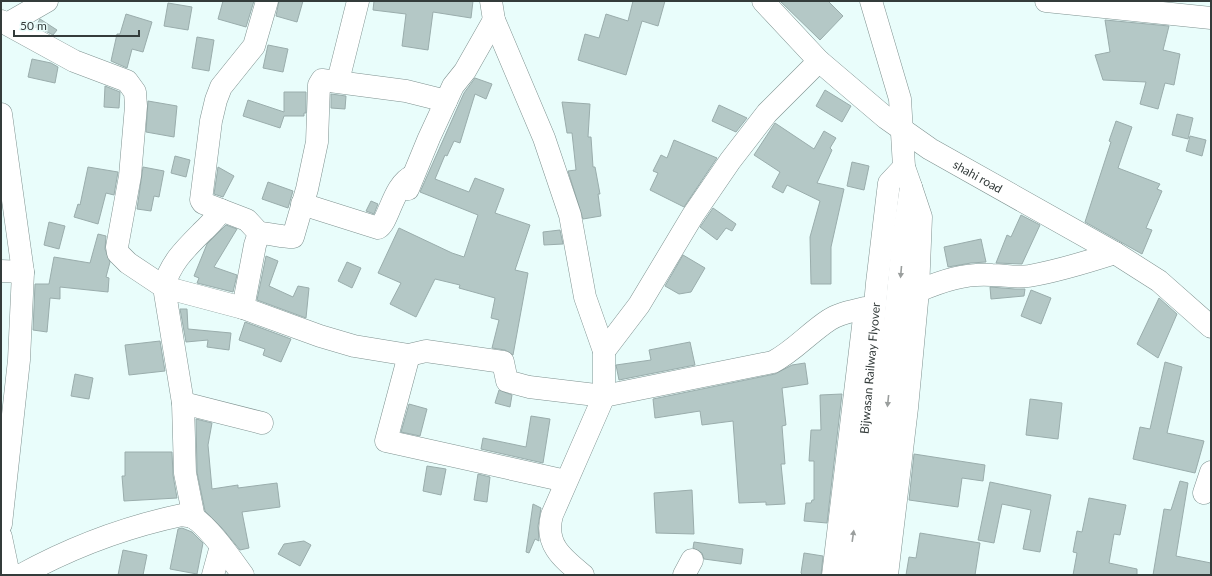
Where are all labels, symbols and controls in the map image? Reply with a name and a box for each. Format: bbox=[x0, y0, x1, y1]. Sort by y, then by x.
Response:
scale bar bbox=[14, 12, 139, 38]
text: 50 m bbox=[20, 18, 47, 33]
street label: shahi road bbox=[951, 156, 1005, 196]
one-way arrow bbox=[897, 266, 904, 278]
street label: Bijwasan Railway Flyover bbox=[856, 301, 883, 435]
one-way arrow bbox=[885, 395, 891, 407]
one-way arrow bbox=[850, 530, 856, 542]

